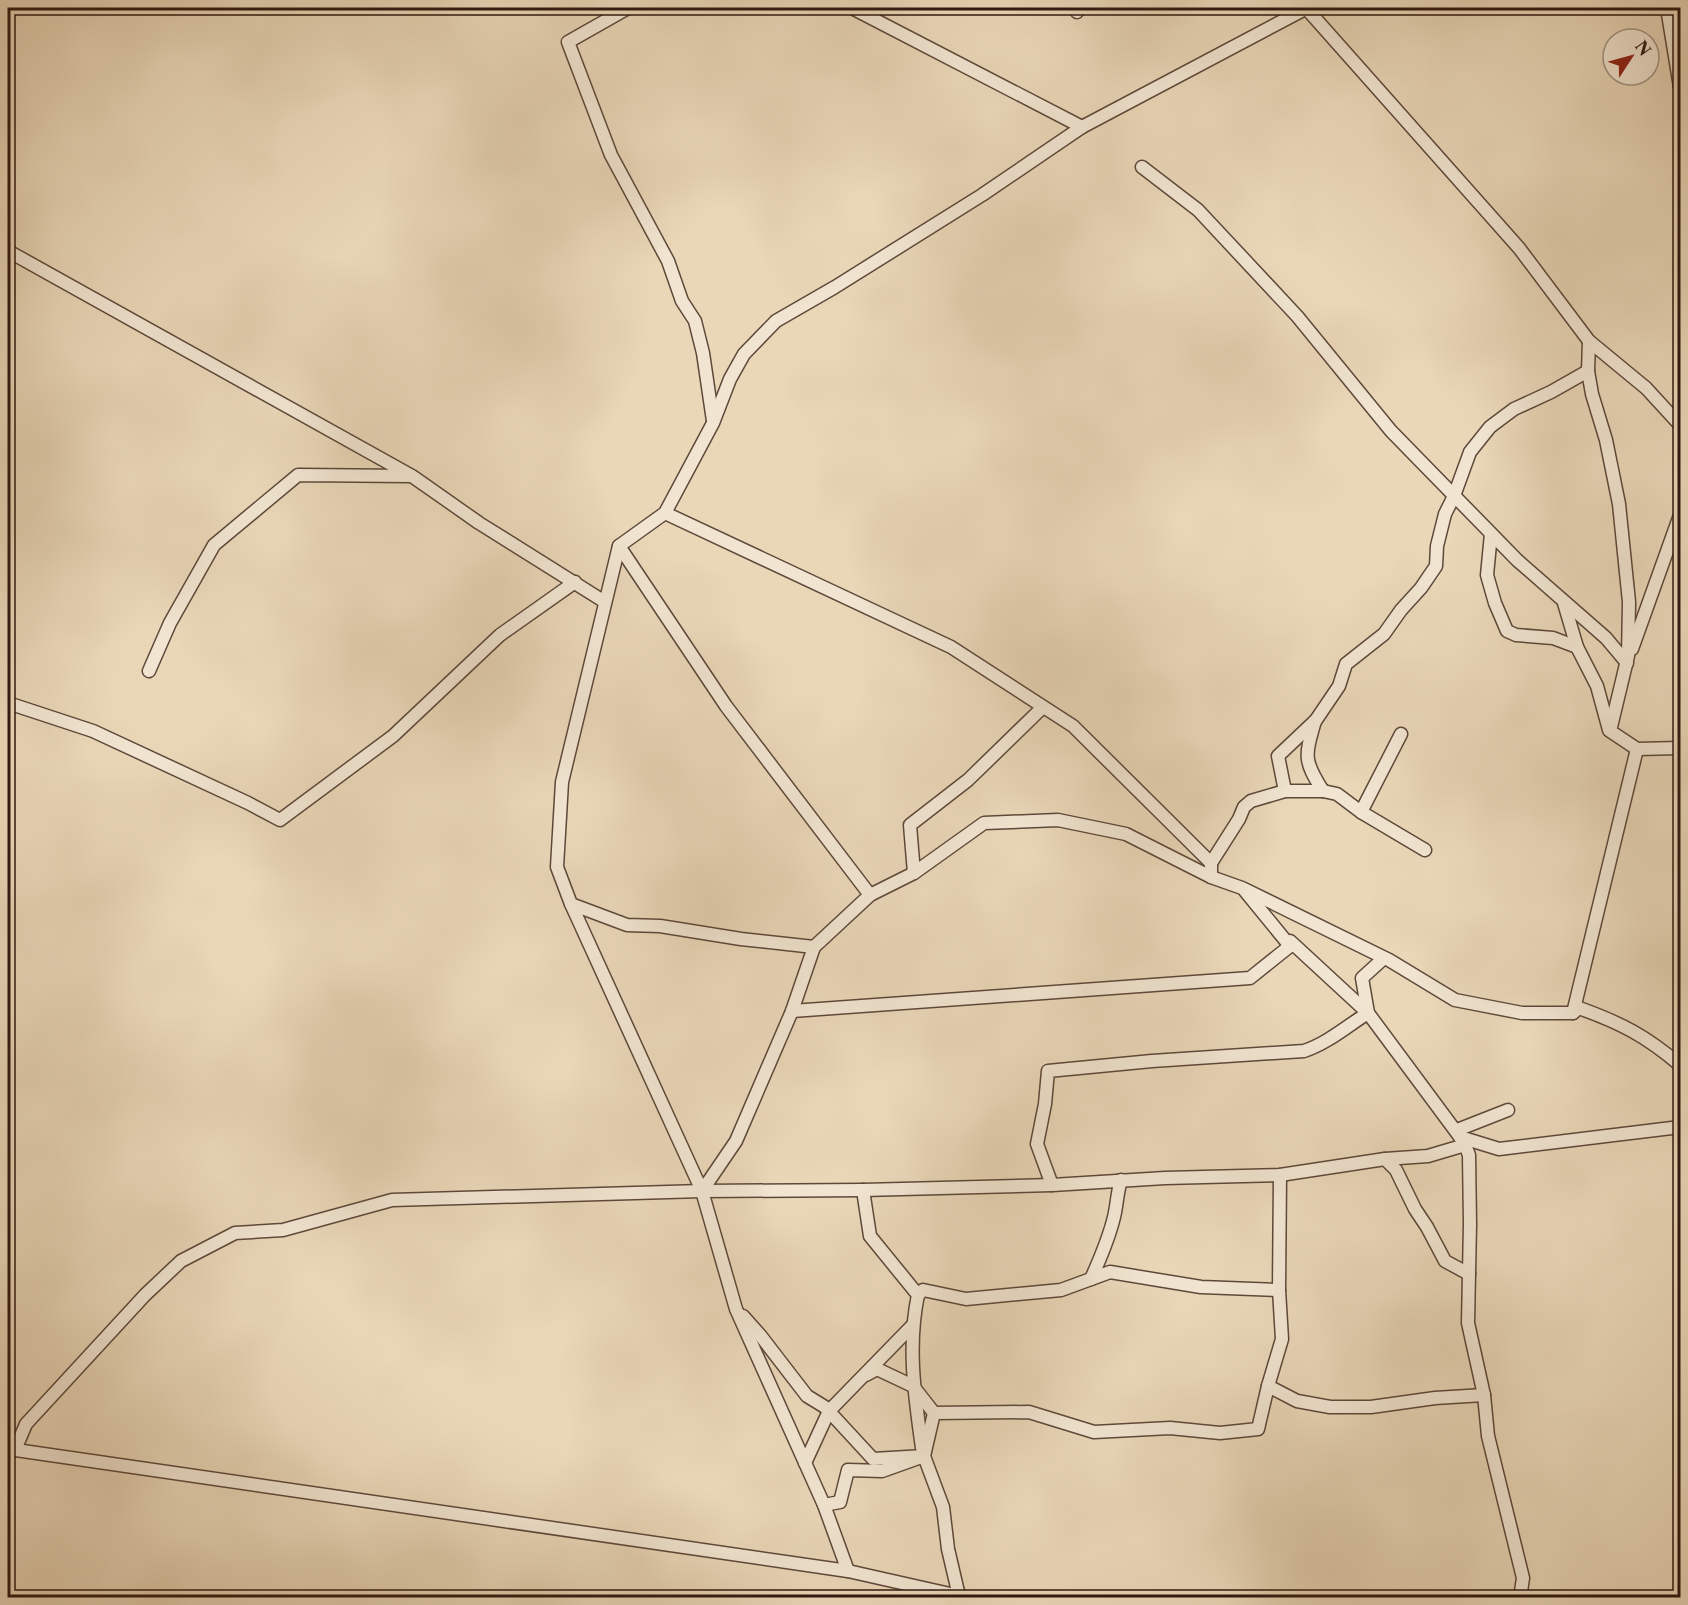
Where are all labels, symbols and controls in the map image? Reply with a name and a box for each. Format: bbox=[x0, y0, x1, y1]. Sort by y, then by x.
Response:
north arrow bbox=[1601, 27, 1661, 87]
text: N bbox=[1631, 37, 1655, 60]

